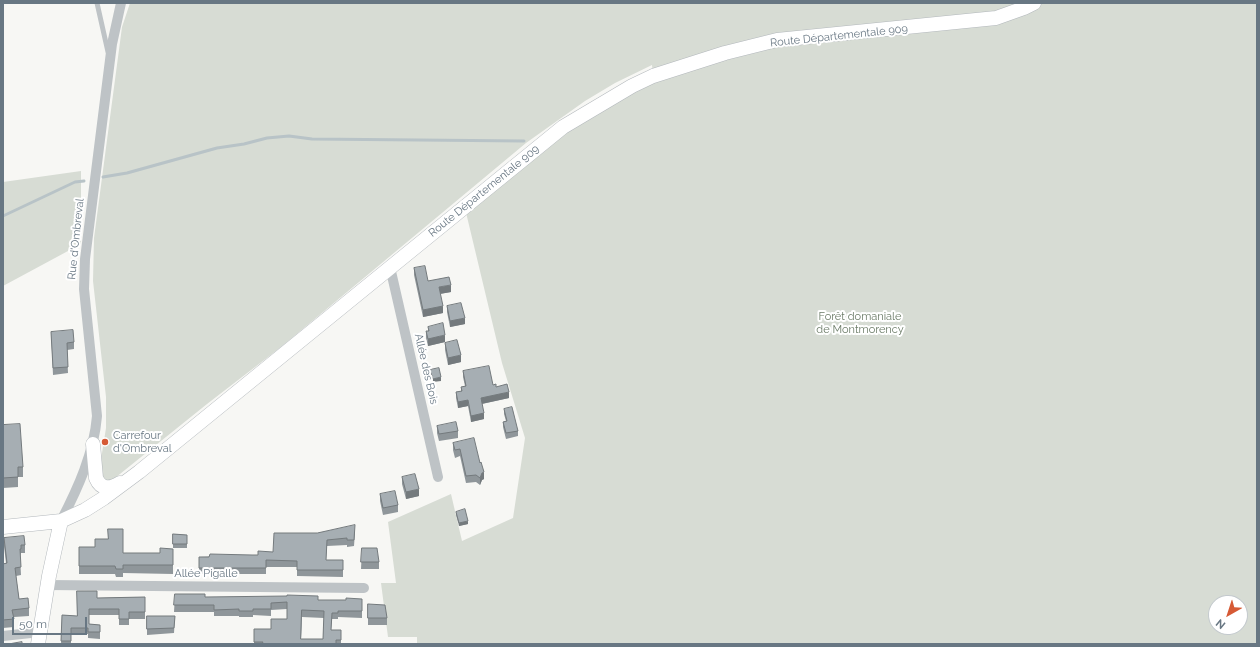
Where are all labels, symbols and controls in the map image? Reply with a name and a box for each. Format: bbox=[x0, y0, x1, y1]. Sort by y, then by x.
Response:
street label: Route Départementale 909 bbox=[769, 22, 909, 50]
street label: Route Départementale 909 bbox=[426, 142, 542, 240]
street label: Rue d'Ombreval bbox=[65, 198, 87, 280]
park label: Forêt domaniale de Montmorency bbox=[816, 310, 904, 336]
street label: Allée des Bois bbox=[411, 332, 441, 406]
place label: Carrefour d'Ombreval bbox=[113, 429, 172, 455]
marker: Carrefour d'Ombreval bbox=[100, 437, 110, 447]
street label: Allée Pigalle bbox=[174, 567, 238, 581]
north arrow bbox=[1208, 595, 1248, 635]
scale bar bbox=[14, 609, 89, 635]
text: N bbox=[1213, 616, 1228, 632]
text: 50 m bbox=[19, 617, 47, 631]

